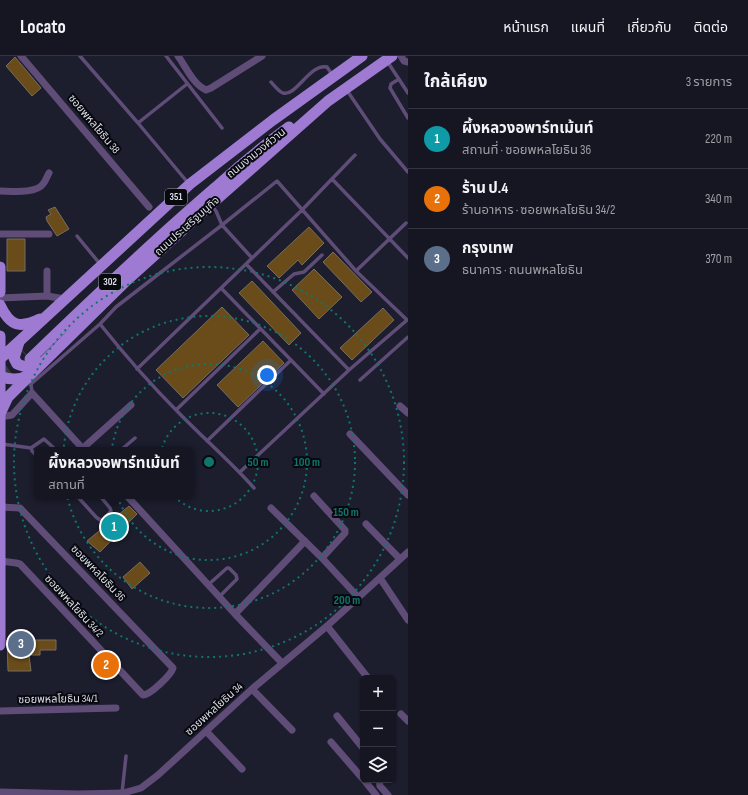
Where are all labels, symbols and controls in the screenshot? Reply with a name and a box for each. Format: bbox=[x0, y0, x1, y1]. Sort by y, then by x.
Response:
text: Locato bbox=[20, 16, 66, 39]
text: หน้าแรก bbox=[503, 19, 549, 36]
text: แผนที่ bbox=[571, 19, 605, 36]
text: เกี่ยวกับ bbox=[627, 19, 672, 36]
text: ติดต่อ bbox=[694, 19, 728, 36]
text: ใกล้เคียง bbox=[424, 72, 487, 92]
text: 3 รายการ bbox=[686, 74, 732, 90]
street label: ซอยพหลโยธิน 38 bbox=[66, 92, 123, 156]
text: ผึ้งหลวงอพาร์ทเม้นท์ bbox=[462, 119, 593, 138]
street label: ถนนงามวงศ์วาน bbox=[224, 125, 288, 181]
text: 1 bbox=[434, 131, 440, 147]
text: 220 m bbox=[705, 131, 732, 147]
text: สถานที่ · ซอยพหลโยธิน 36 bbox=[462, 142, 591, 158]
text: ร้าน ป.4 bbox=[462, 179, 508, 198]
road number: 351 bbox=[165, 189, 187, 205]
text: 2 bbox=[434, 191, 440, 207]
text: 340 m bbox=[705, 191, 732, 207]
street label: ถนนประเสริฐมนูกิจ bbox=[152, 193, 222, 258]
text: ร้านอาหาร · ซอยพหลโยธิน 34/2 bbox=[462, 202, 615, 218]
text: กรุงเทพ bbox=[462, 239, 513, 258]
text: 3 bbox=[434, 251, 440, 267]
text: 370 m bbox=[705, 251, 732, 267]
text: ธนาคาร · ถนนพหลโยธิน bbox=[462, 262, 583, 278]
road number: 302 bbox=[99, 274, 121, 290]
your location bbox=[257, 365, 277, 385]
popup bbox=[34, 447, 194, 499]
text: ผึ้งหลวงอพาร์ทเม้นท์ bbox=[48, 454, 180, 473]
centre of rings bbox=[202, 455, 216, 469]
text: 50 m bbox=[248, 455, 268, 470]
text: 100 m bbox=[294, 455, 320, 470]
text: สถานที่ bbox=[48, 477, 85, 493]
text: 150 m bbox=[333, 505, 359, 520]
pin: 1 bbox=[101, 512, 127, 542]
street label: ซอยพหลโยธิน 36 bbox=[68, 542, 128, 604]
street label: ซอยพหลโยธิน 34/2 bbox=[42, 572, 106, 640]
text: 200 m bbox=[334, 593, 360, 608]
pin: 3 bbox=[8, 629, 34, 659]
pin: 2 bbox=[93, 650, 119, 680]
map controls bbox=[360, 675, 396, 783]
button: + bbox=[360, 675, 396, 711]
street label: ซอยพหลโยธิน 34 bbox=[183, 680, 246, 738]
street label: ซอยพหลโยธิน 34/1 bbox=[18, 692, 98, 706]
button: − bbox=[360, 711, 396, 747]
button: layers bbox=[360, 747, 396, 783]

